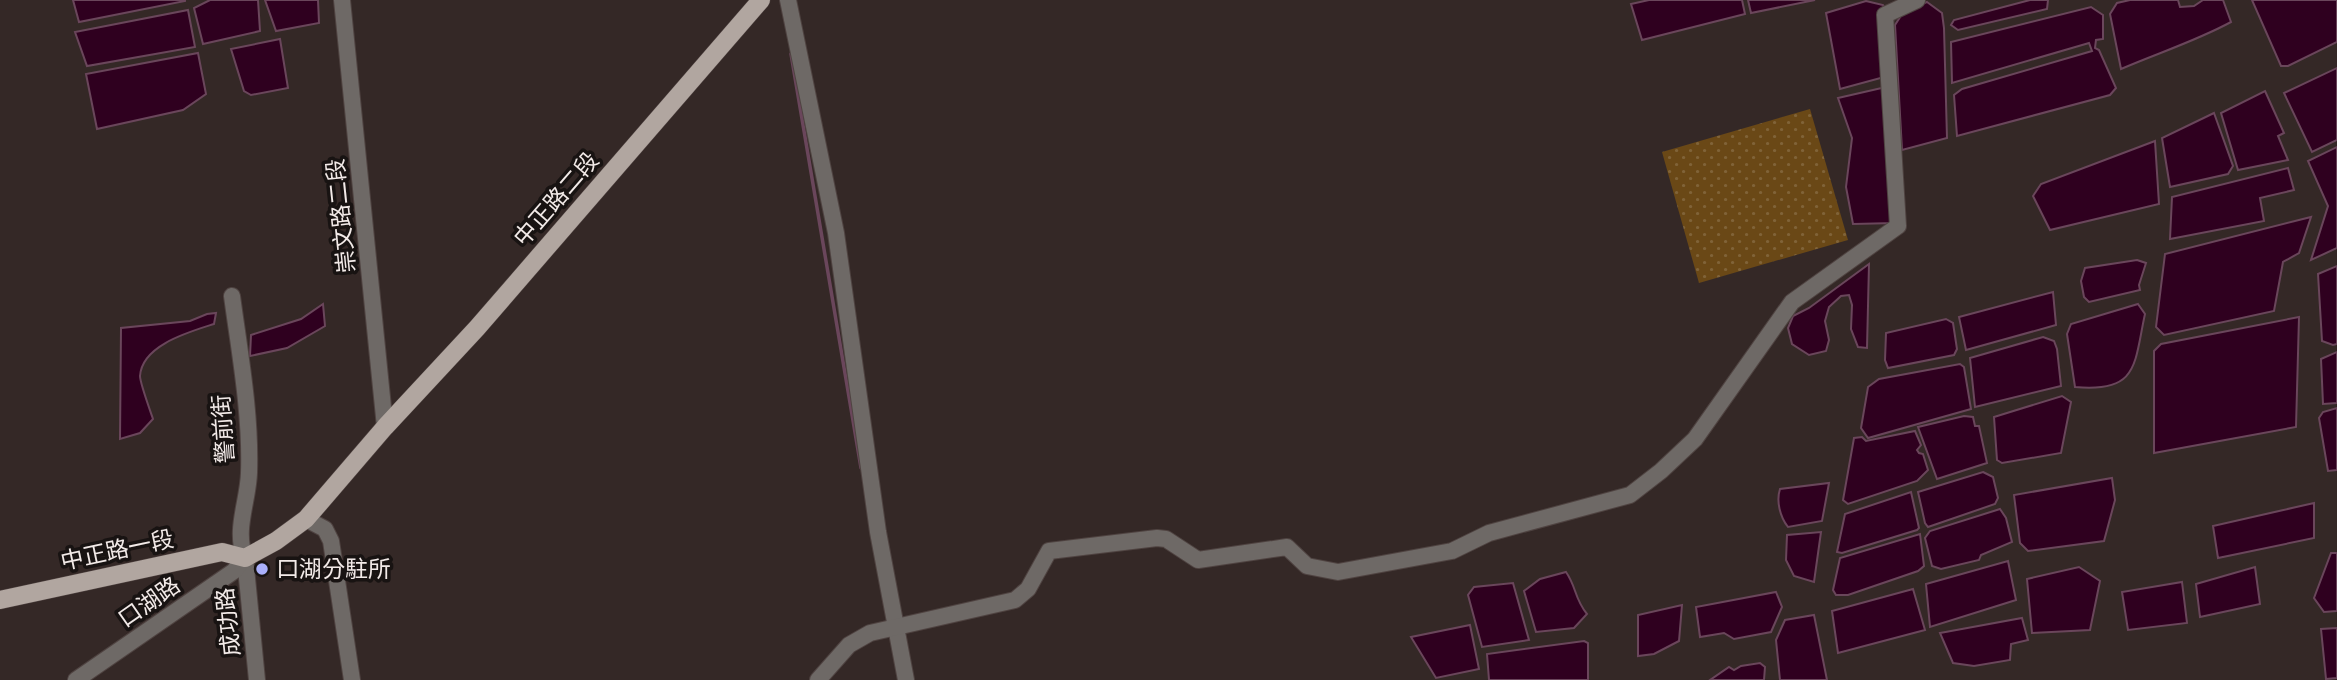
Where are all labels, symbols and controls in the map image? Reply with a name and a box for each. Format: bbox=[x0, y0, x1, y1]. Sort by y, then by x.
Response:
street label: 中正路二段 bbox=[508, 147, 604, 252]
street label: 崇文路二段 bbox=[322, 157, 361, 275]
street label: 警前街 bbox=[208, 394, 239, 464]
street label: 中正路一段 bbox=[58, 525, 176, 576]
place label: 口湖分駐所 bbox=[276, 556, 391, 583]
marker: 口湖分駐所 bbox=[254, 561, 270, 577]
street label: 口湖路 bbox=[113, 572, 185, 633]
street label: 成功路 bbox=[211, 586, 246, 658]

